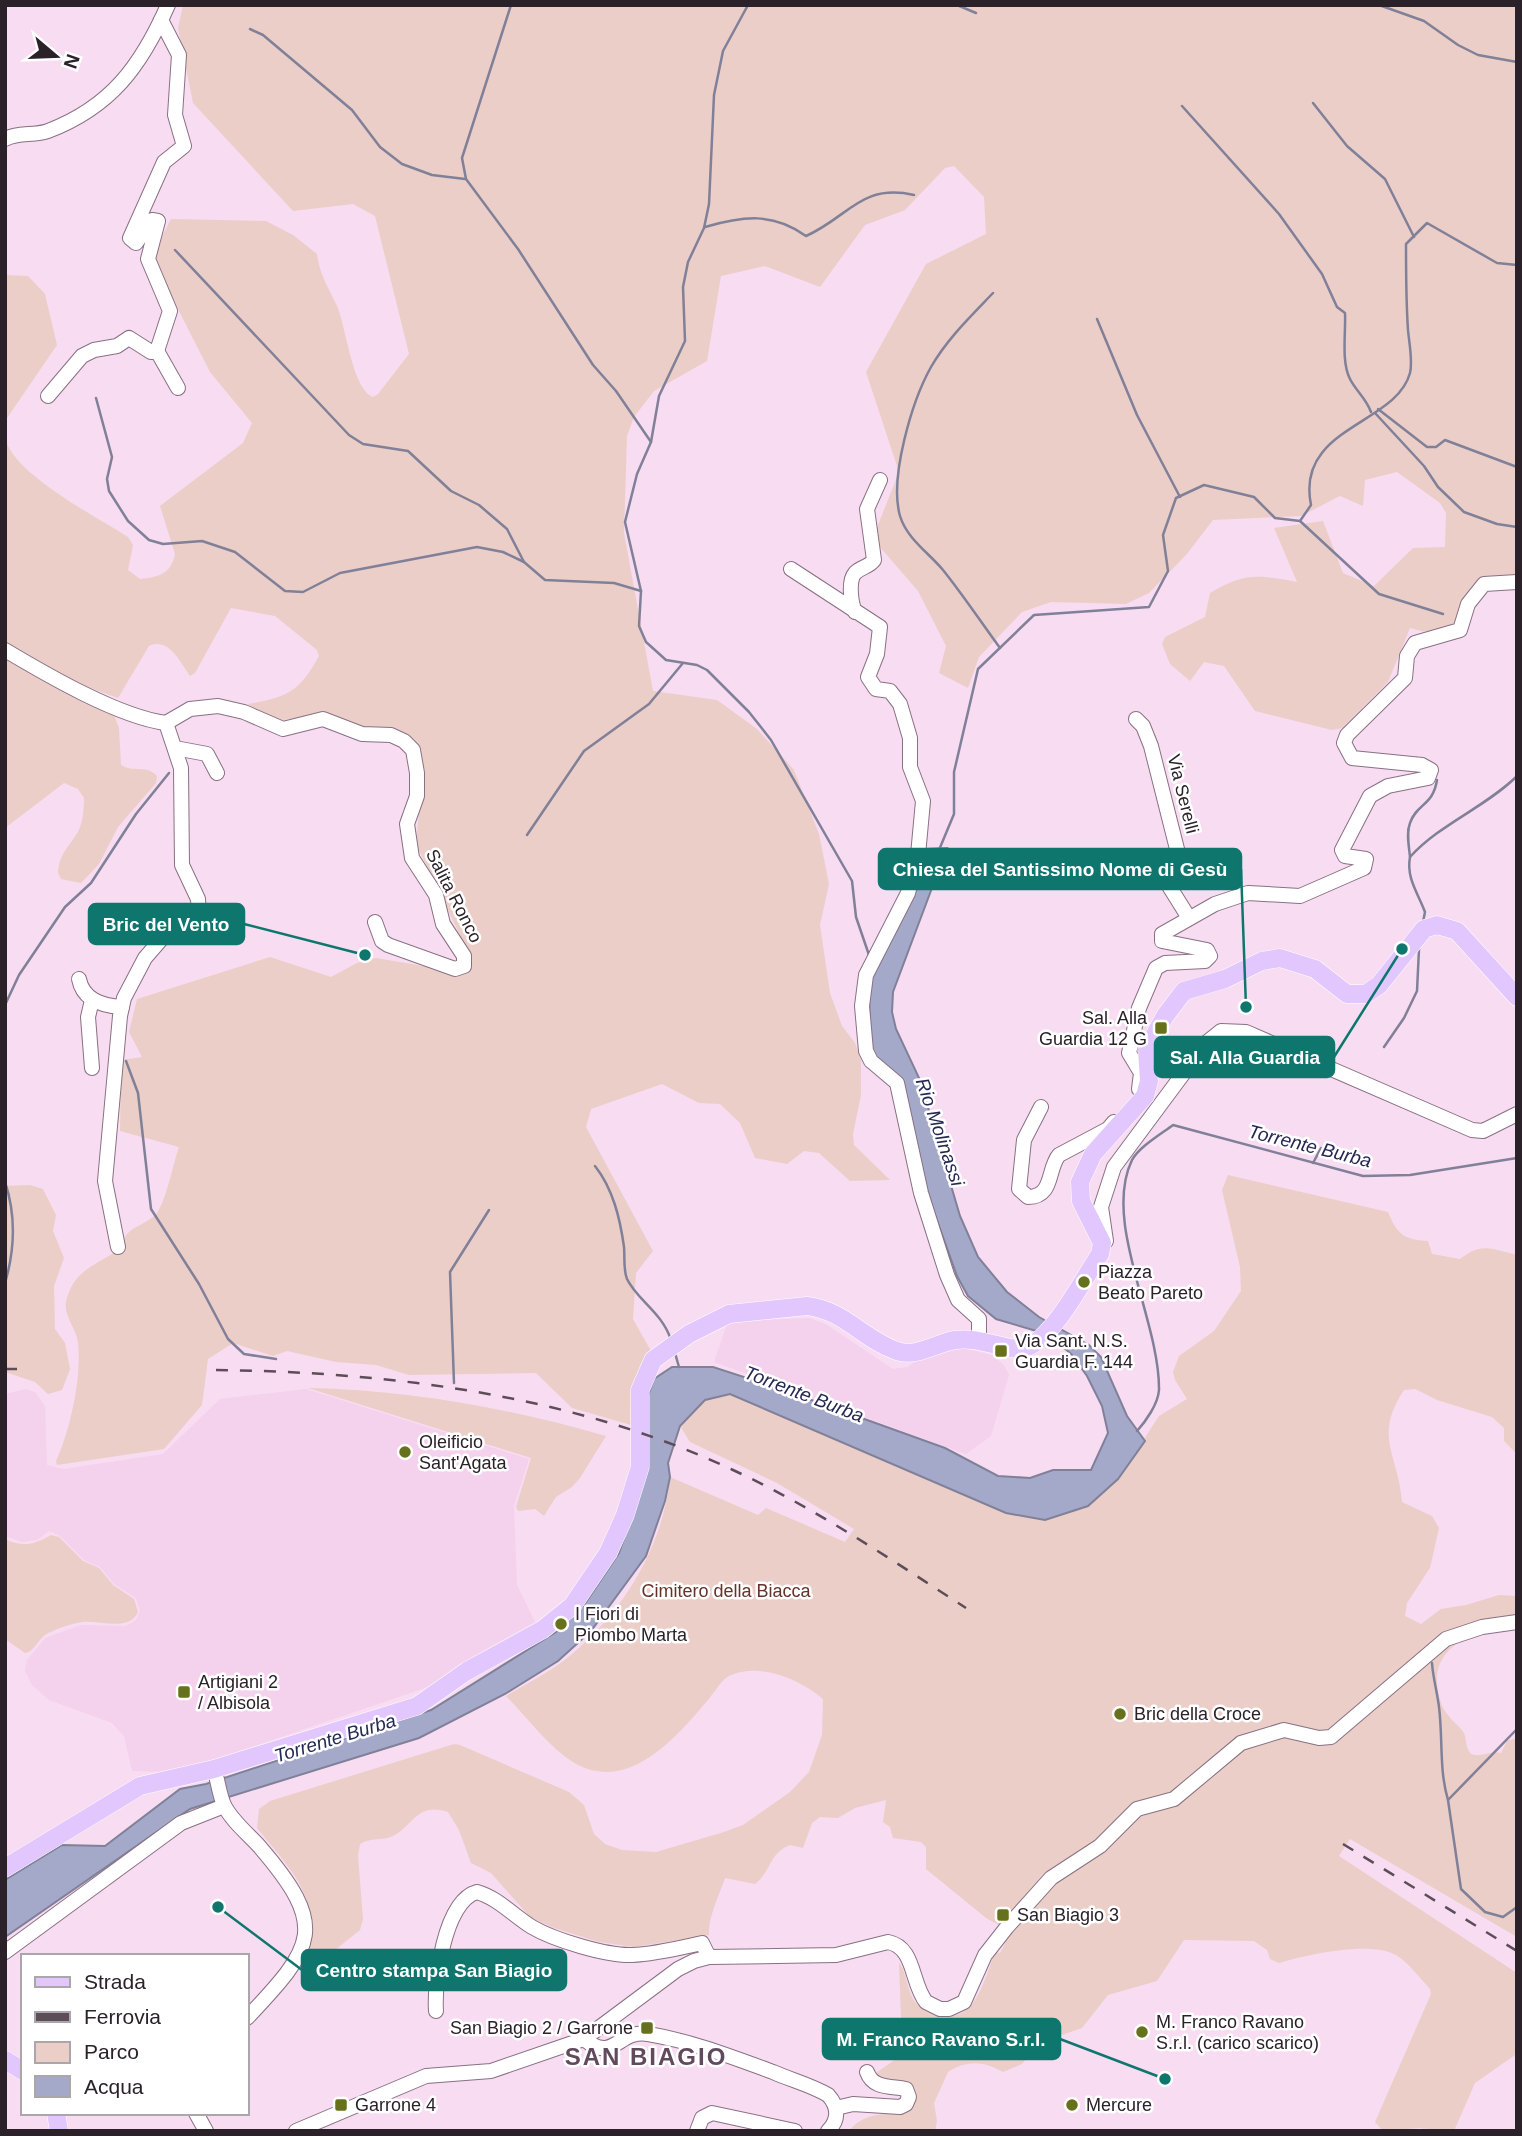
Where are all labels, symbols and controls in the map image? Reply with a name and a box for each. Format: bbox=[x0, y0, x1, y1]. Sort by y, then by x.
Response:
north arrow bbox=[21, 21, 91, 91]
text: N bbox=[59, 51, 84, 71]
street label: Via Serelli bbox=[1164, 752, 1202, 836]
street label: Salita Ronco bbox=[422, 846, 486, 946]
callout: Chiesa del Santissimo Nome di Gesù bbox=[879, 849, 1241, 889]
text: Chiesa del Santissimo Nome di Gesù bbox=[893, 859, 1227, 880]
callout: Bric del Vento bbox=[89, 904, 244, 944]
text: Bric del Vento bbox=[103, 914, 229, 935]
place label: Sal. Alla Guardia 12 G bbox=[1039, 1008, 1148, 1049]
marker: Sal. Alla Guardia 12 G bbox=[1153, 1020, 1169, 1036]
callout: Sal. Alla Guardia bbox=[1155, 1037, 1334, 1077]
text: Sal. Alla Guardia bbox=[1170, 1047, 1321, 1068]
water label: Rio Molinassi bbox=[912, 1075, 969, 1190]
water label: Torrente Burba bbox=[1246, 1121, 1374, 1171]
place label: Piazza Beato Pareto bbox=[1098, 1262, 1203, 1303]
marker: Piazza Beato Pareto bbox=[1076, 1274, 1092, 1290]
place label: Via Sant. N.S. Guardia F. 144 bbox=[1015, 1331, 1133, 1372]
marker: Via Sant. N.S. Guardia F. 144 bbox=[993, 1343, 1009, 1359]
water label: Torrente Burba bbox=[741, 1362, 867, 1426]
place label: Oleificio Sant'Agata bbox=[419, 1432, 507, 1473]
marker: Oleificio Sant'Agata bbox=[397, 1444, 413, 1460]
park label: Cimitero della Biacca bbox=[641, 1581, 812, 1601]
place label: I Fiori di Piombo Marta bbox=[575, 1604, 688, 1645]
marker: I Fiori di Piombo Marta bbox=[553, 1616, 569, 1632]
place label: Artigiani 2 / Albisola bbox=[198, 1672, 278, 1713]
marker: Artigiani 2 / Albisola bbox=[176, 1684, 192, 1700]
place label: Bric della Croce bbox=[1134, 1704, 1261, 1724]
marker: Bric della Croce bbox=[1112, 1706, 1128, 1722]
water label: Torrente Burba bbox=[272, 1710, 398, 1766]
place label: San Biagio 3 bbox=[1017, 1905, 1119, 1925]
marker: San Biagio 3 bbox=[995, 1907, 1011, 1923]
callout: Centro stampa San Biagio bbox=[302, 1950, 566, 1990]
legend bbox=[21, 1954, 248, 2115]
text: Centro stampa San Biagio bbox=[316, 1960, 552, 1981]
text: Strada bbox=[84, 1970, 146, 1993]
text: Ferrovia bbox=[84, 2005, 161, 2028]
place label: M. Franco Ravano S.r.l. (carico scarico) bbox=[1156, 2012, 1319, 2053]
place label: San Biagio 2 / Garrone bbox=[450, 2018, 633, 2038]
callout: M. Franco Ravano S.r.l. bbox=[823, 2019, 1060, 2059]
marker: San Biagio 2 / Garrone bbox=[639, 2020, 655, 2036]
marker: M. Franco Ravano S.r.l. (carico scarico) bbox=[1134, 2024, 1150, 2040]
text: M. Franco Ravano S.r.l. bbox=[836, 2029, 1046, 2050]
text: Parco bbox=[84, 2040, 139, 2063]
district label: SAN BIAGIO bbox=[565, 2043, 727, 2070]
text: Acqua bbox=[84, 2075, 144, 2098]
place label: Garrone 4 bbox=[355, 2095, 436, 2115]
place label: Mercure bbox=[1086, 2095, 1152, 2115]
marker: Garrone 4 bbox=[333, 2097, 349, 2113]
marker: Mercure bbox=[1064, 2097, 1080, 2113]

